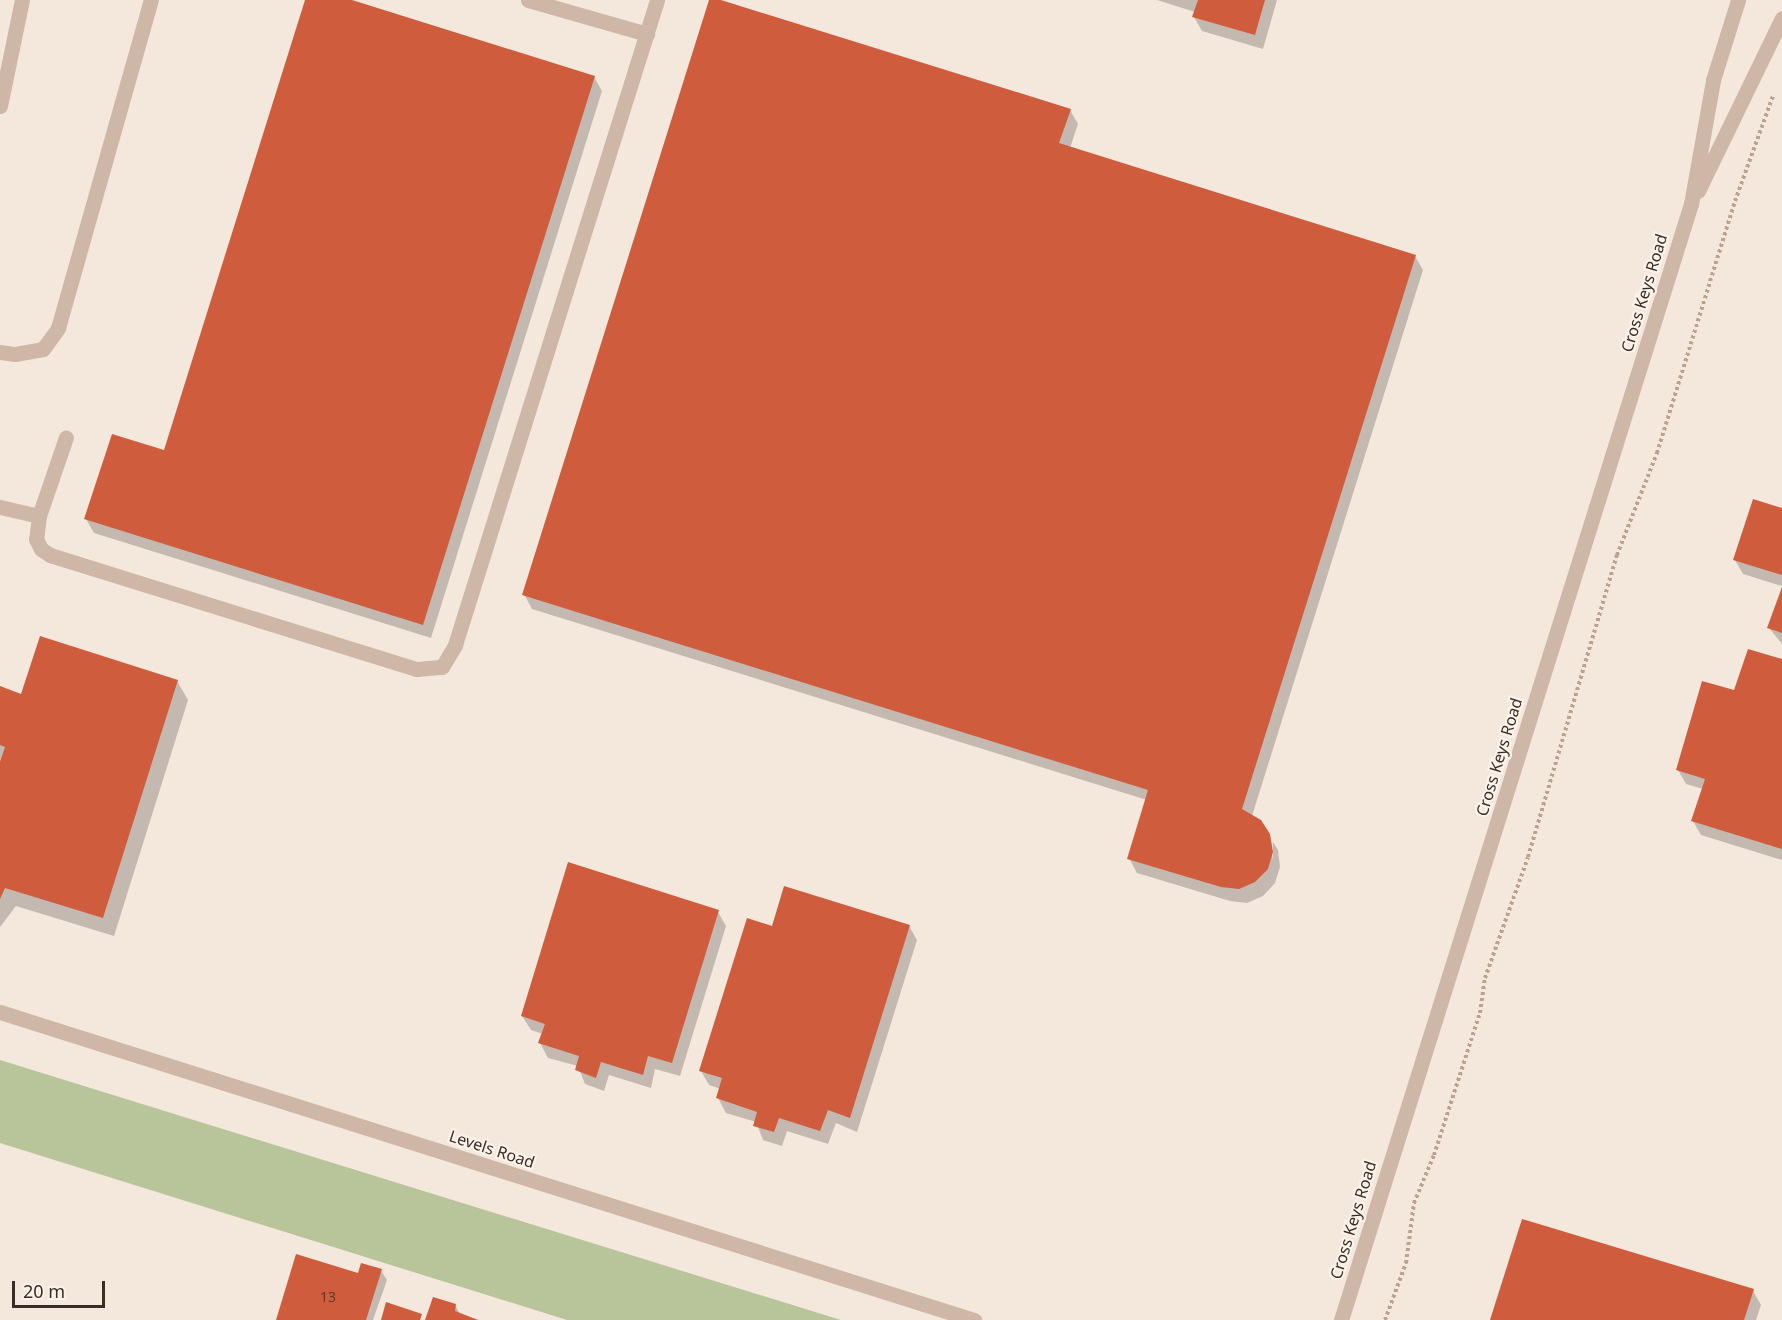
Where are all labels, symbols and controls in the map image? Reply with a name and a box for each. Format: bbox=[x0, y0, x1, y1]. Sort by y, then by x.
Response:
street label: Cross Keys Road bbox=[1617, 232, 1671, 354]
street label: Cross Keys Road bbox=[1472, 696, 1526, 818]
street label: Levels Road bbox=[447, 1126, 537, 1172]
street label: Cross Keys Road bbox=[1326, 1159, 1380, 1281]
scale bar bbox=[15, 1269, 108, 1307]
text: 20 m bbox=[23, 1279, 65, 1303]
house number: 13 bbox=[320, 1289, 336, 1305]

